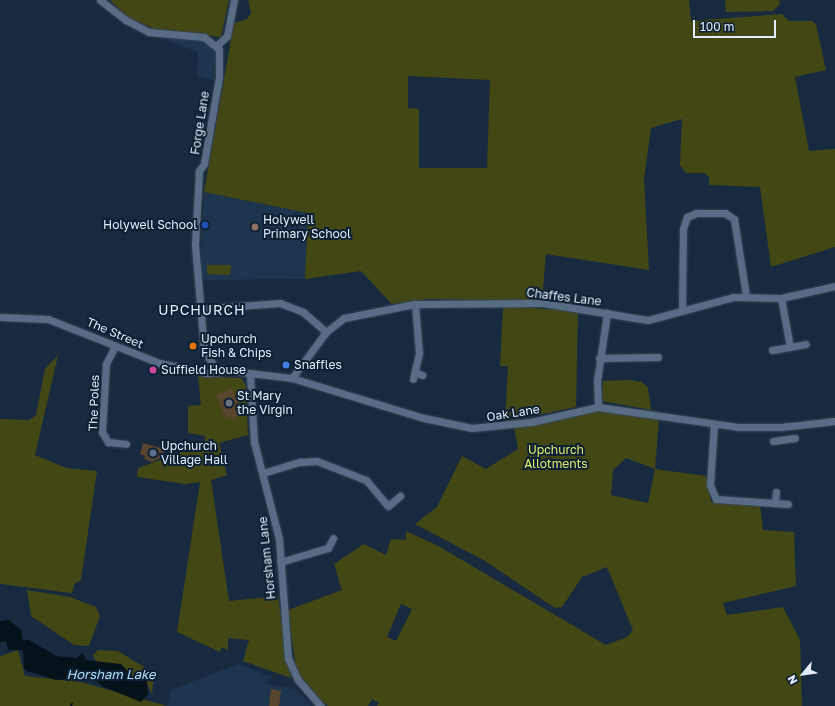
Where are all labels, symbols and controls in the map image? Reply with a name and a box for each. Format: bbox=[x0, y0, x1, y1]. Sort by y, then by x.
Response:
scale bar bbox=[695, 12, 778, 38]
text: 100 m bbox=[700, 19, 734, 34]
street label: Forge Lane bbox=[188, 90, 212, 156]
place label: Holywell Primary School bbox=[263, 213, 351, 241]
place label: Holywell School bbox=[103, 218, 197, 232]
marker: Holywell School bbox=[200, 220, 210, 230]
marker: Holywell Primary School bbox=[250, 222, 260, 232]
street label: Chaffes Lane bbox=[526, 285, 602, 309]
district label: UPCHURCH bbox=[158, 302, 246, 318]
street label: The Street bbox=[84, 315, 146, 351]
place label: Upchurch Fish & Chips bbox=[201, 332, 272, 360]
marker: Upchurch Fish & Chips bbox=[188, 341, 198, 351]
place label: Snaffles bbox=[294, 358, 342, 372]
marker: Snaffles bbox=[281, 360, 291, 370]
place label: Suffield House bbox=[161, 363, 246, 377]
marker: Suffield House bbox=[148, 365, 158, 375]
street label: The Poles bbox=[86, 374, 102, 432]
place label: St Mary the Virgin bbox=[237, 389, 293, 417]
marker: St Mary the Virgin bbox=[224, 398, 234, 408]
street label: Oak Lane bbox=[485, 402, 541, 424]
place label: Upchurch Village Hall bbox=[161, 439, 228, 467]
park label: Upchurch Allotments bbox=[524, 443, 588, 471]
marker: Upchurch Village Hall bbox=[148, 448, 158, 458]
street label: Horsham Lane bbox=[255, 516, 279, 600]
north arrow bbox=[783, 654, 823, 694]
water label: Horsham Lake bbox=[66, 666, 156, 682]
text: N bbox=[784, 673, 800, 687]

